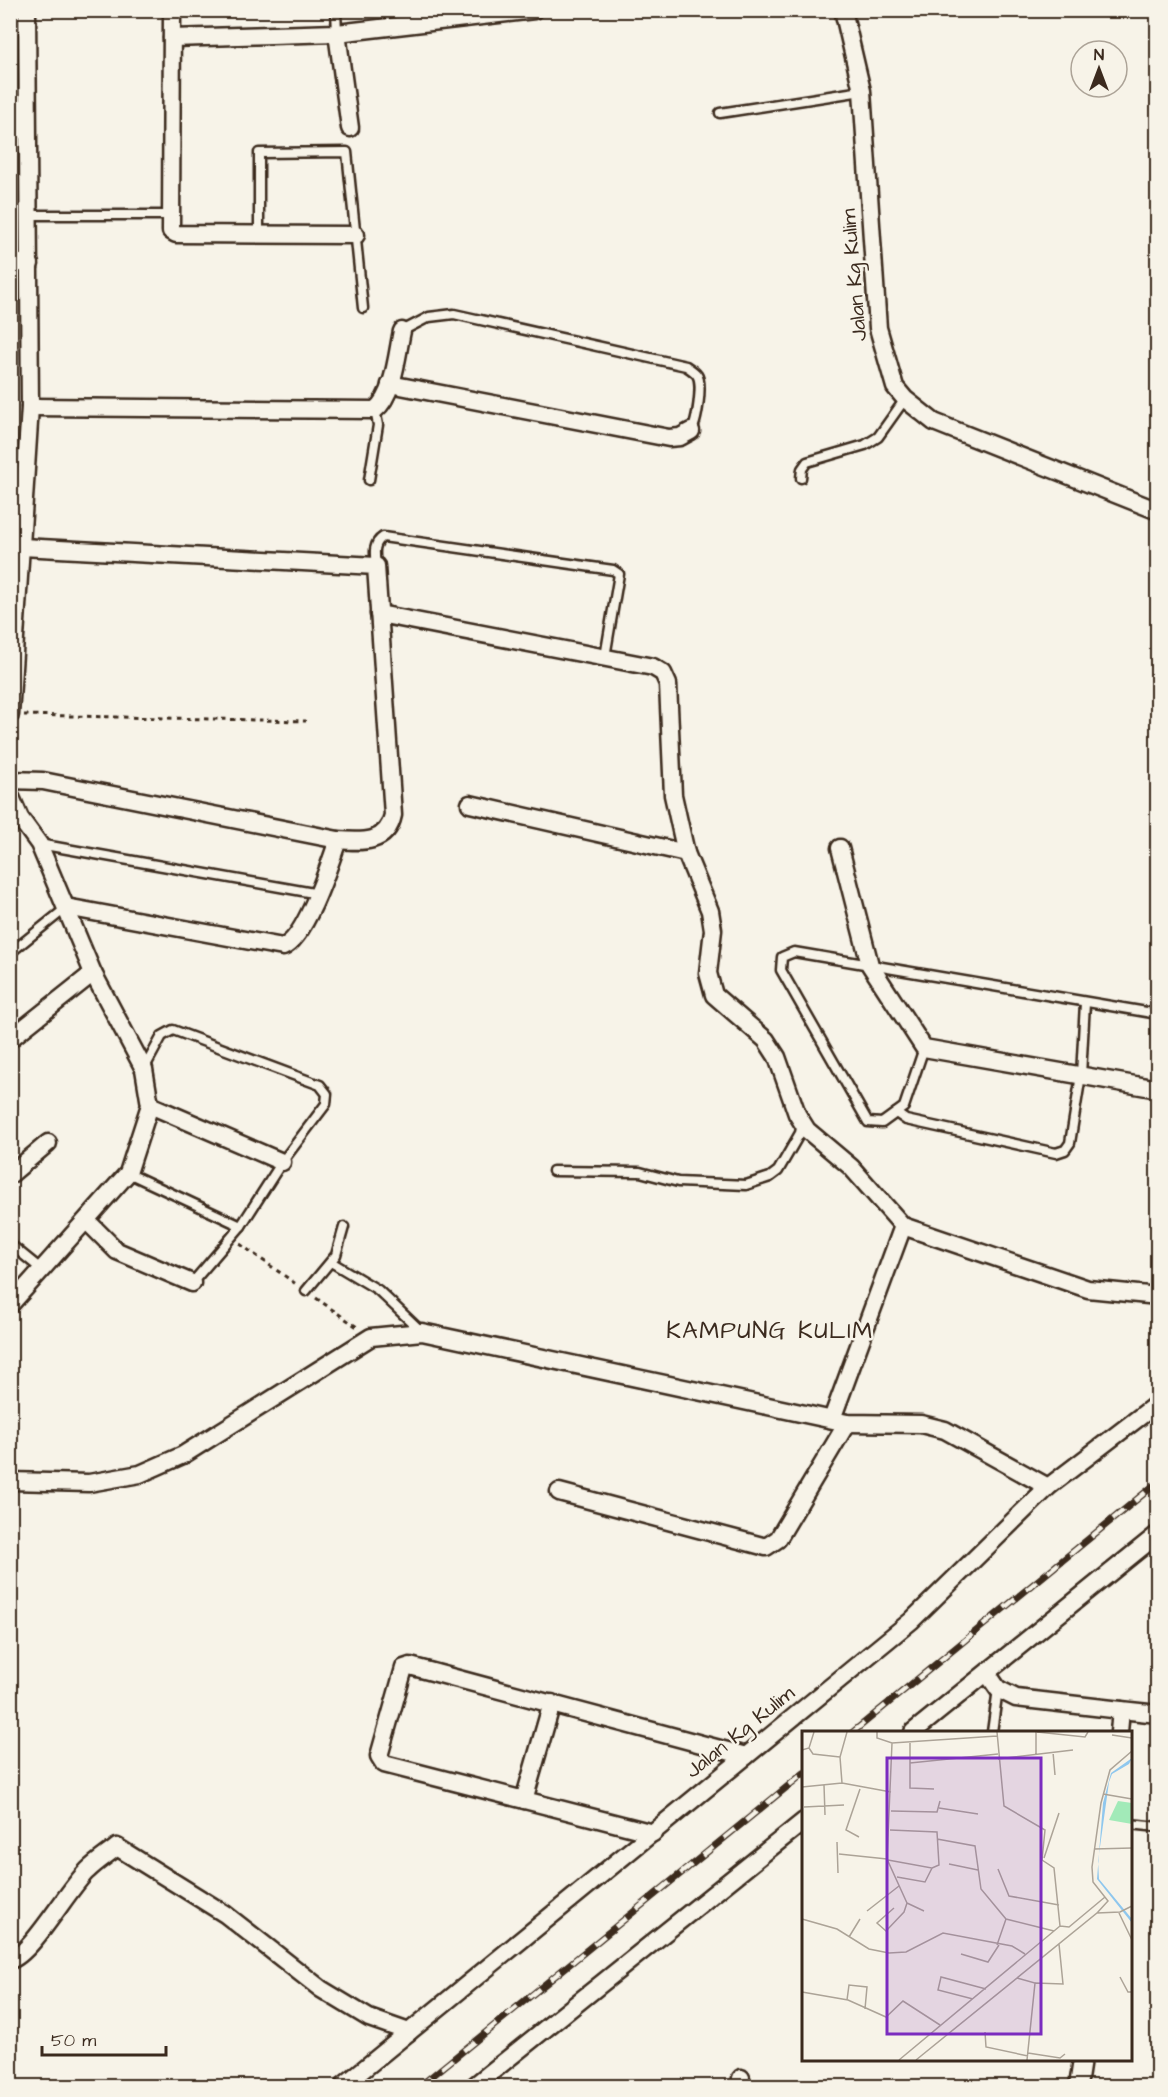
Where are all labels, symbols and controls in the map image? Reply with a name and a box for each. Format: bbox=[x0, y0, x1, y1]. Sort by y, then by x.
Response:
north arrow bbox=[1069, 39, 1129, 99]
text: N bbox=[1094, 44, 1104, 66]
street label: Jalan Kg Kulim bbox=[834, 207, 876, 342]
district label: KAMPUNG KULIM bbox=[666, 1314, 874, 1348]
street label: Jalan Kg Kulim bbox=[679, 1679, 803, 1787]
inset map bbox=[802, 1731, 1132, 2061]
scale bar bbox=[42, 2019, 166, 2057]
text: 50 m bbox=[51, 2028, 96, 2053]

